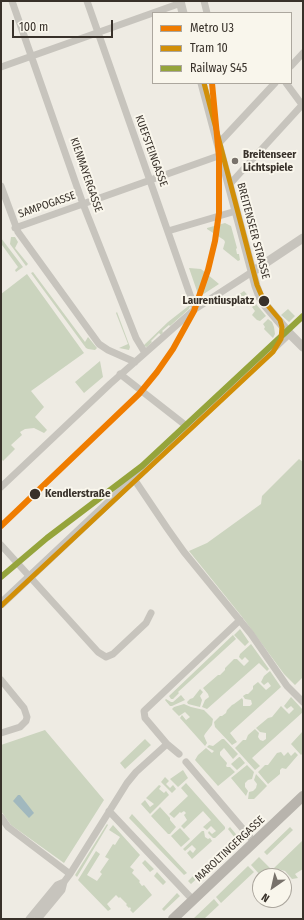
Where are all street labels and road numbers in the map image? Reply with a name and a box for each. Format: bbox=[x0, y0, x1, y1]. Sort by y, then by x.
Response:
street label: KUEFSTEINGASSE bbox=[132, 113, 170, 189]
street label: KIENMAYERGASSE bbox=[67, 136, 105, 214]
street label: BREITENSEER STRASSE bbox=[234, 181, 272, 281]
street label: SAMPOGASSE bbox=[17, 189, 77, 221]
street label: MAROLTINGERGASSE bbox=[192, 813, 268, 885]

